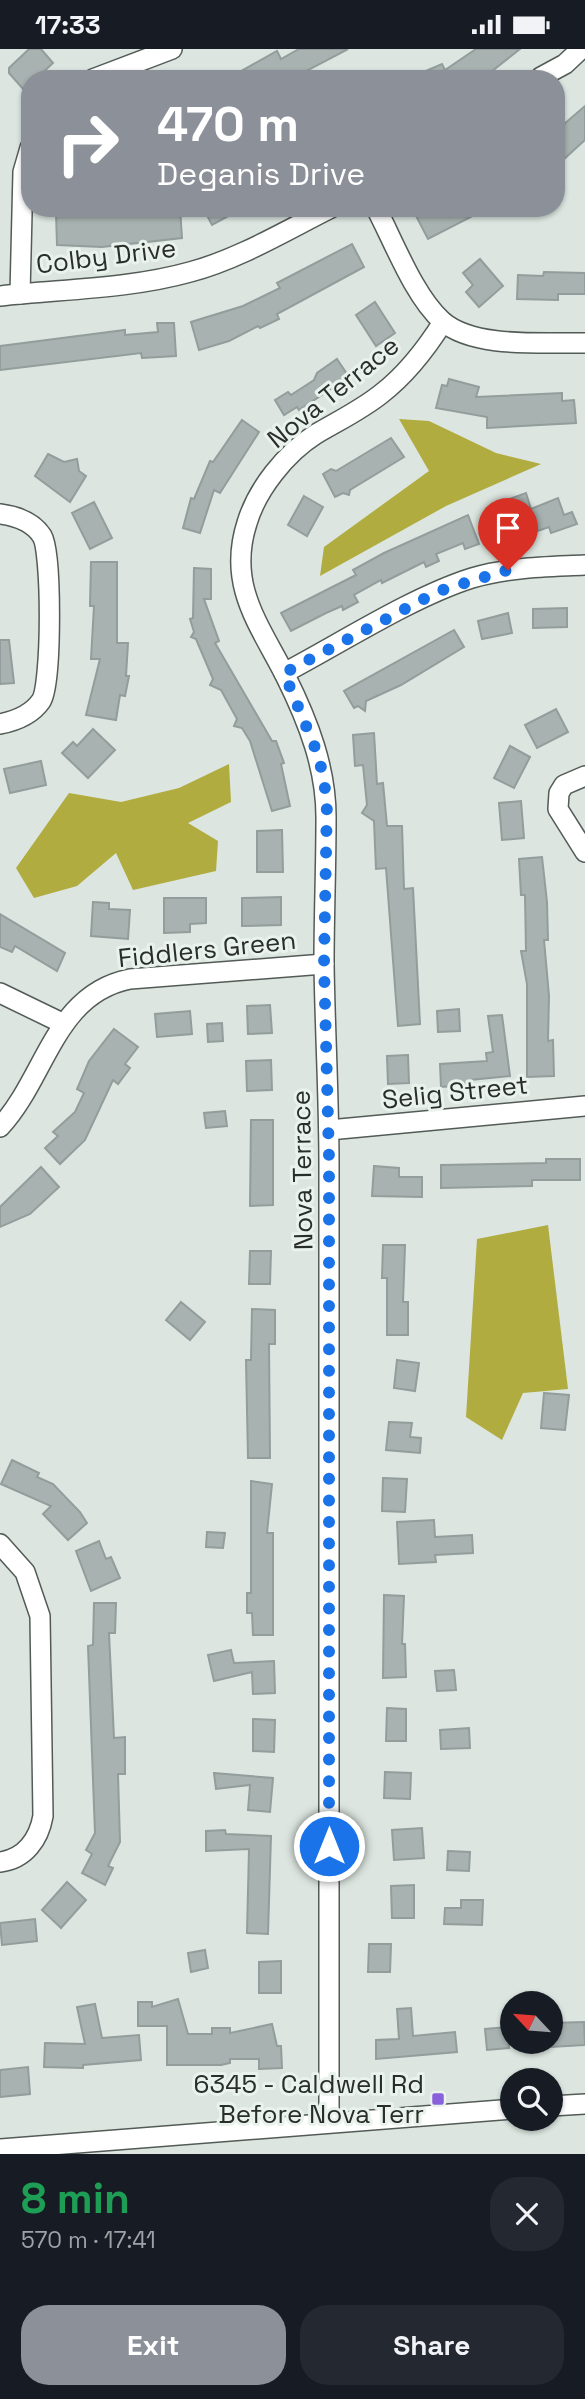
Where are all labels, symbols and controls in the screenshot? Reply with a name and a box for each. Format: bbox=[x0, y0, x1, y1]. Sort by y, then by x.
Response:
text: 17:33 bbox=[35, 8, 101, 42]
text: 470 m bbox=[157, 93, 299, 155]
icon: right bbox=[42, 98, 133, 189]
text: Deganis Drive bbox=[157, 154, 365, 194]
street label: Colby Drive bbox=[34, 231, 178, 281]
street label: Nova Terrace bbox=[260, 328, 406, 456]
pin bbox=[478, 498, 538, 570]
icon: arrive bbox=[489, 509, 527, 547]
street label: Fiddlers Green bbox=[116, 923, 298, 975]
street label: Selig Street bbox=[380, 1067, 530, 1117]
street label: Nova Terrace bbox=[284, 1090, 320, 1250]
position arrow bbox=[292, 1809, 366, 1883]
north arrow bbox=[500, 1991, 564, 2055]
map controls bbox=[500, 1991, 563, 2131]
place label: 6345 - Caldwell Rd Before Nova Terr bbox=[194, 2067, 424, 2131]
button: search bbox=[500, 2068, 563, 2131]
marker: 6345 - Caldwell Rd Before Nova Terr bbox=[430, 2091, 446, 2107]
text: 8 min bbox=[21, 2172, 130, 2225]
button: close bbox=[490, 2177, 564, 2251]
text: 570 m · 17:41 bbox=[21, 2225, 156, 2255]
button: Exit bbox=[21, 2305, 286, 2385]
button: Share bbox=[300, 2305, 564, 2385]

